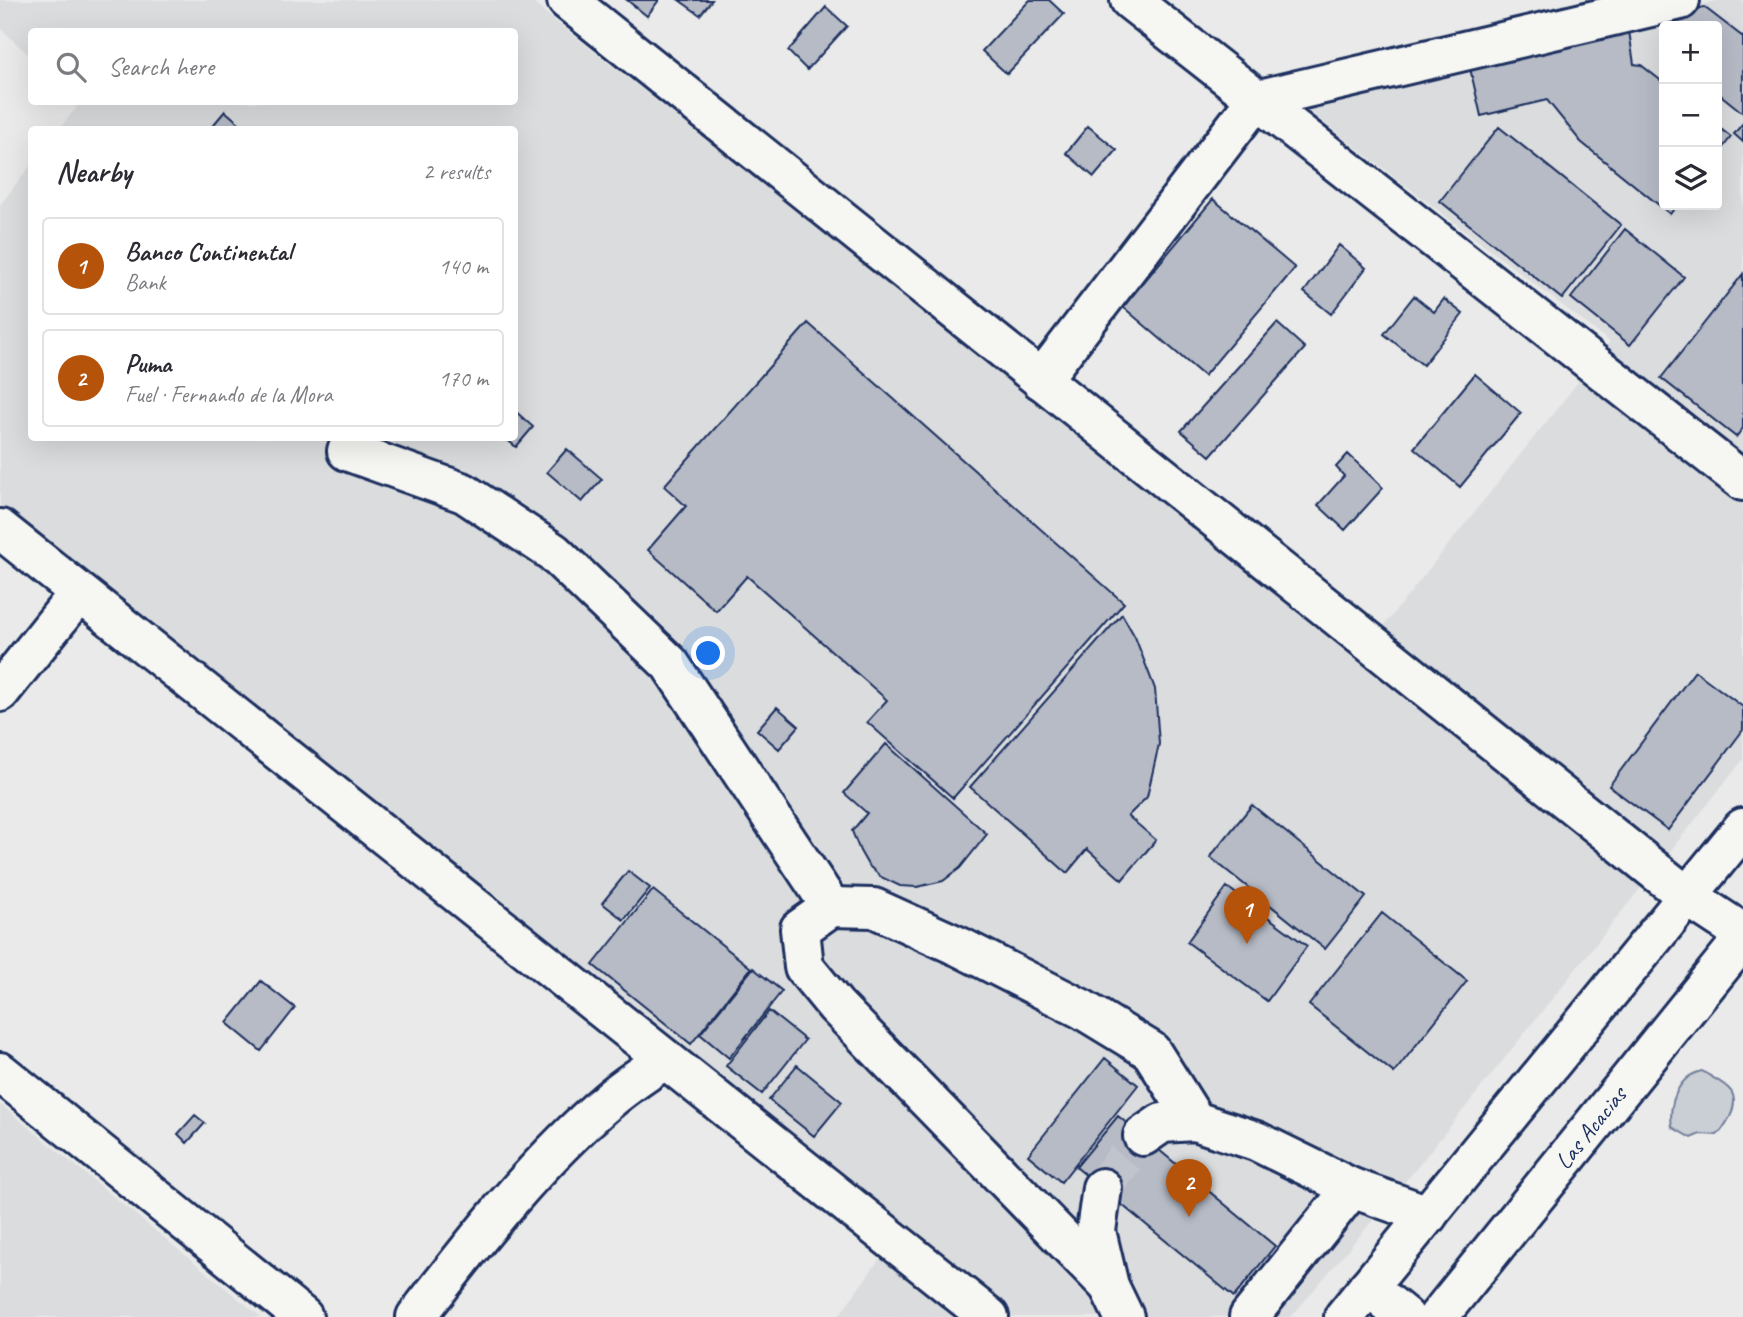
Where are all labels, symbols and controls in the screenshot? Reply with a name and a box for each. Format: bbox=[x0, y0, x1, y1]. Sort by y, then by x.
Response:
map controls bbox=[1659, 21, 1722, 210]
button: + bbox=[1659, 21, 1722, 84]
search box bbox=[28, 28, 518, 105]
icon: search bbox=[52, 48, 90, 86]
text: Search here bbox=[108, 50, 214, 83]
button: − bbox=[1659, 84, 1722, 147]
button: layers bbox=[1659, 147, 1722, 210]
text: Nearby bbox=[56, 153, 132, 191]
text: 2 results bbox=[423, 157, 490, 186]
text: Banco Continental bbox=[125, 235, 292, 268]
text: 1 bbox=[76, 252, 86, 281]
text: 140 m bbox=[439, 252, 488, 281]
text: Bank bbox=[125, 268, 166, 297]
text: Puma bbox=[125, 347, 171, 380]
text: 2 bbox=[76, 364, 86, 393]
text: 170 m bbox=[439, 364, 488, 393]
text: Fuel · Fernando de la Mora bbox=[125, 380, 333, 409]
your location bbox=[691, 636, 725, 670]
pin: 1 bbox=[1224, 886, 1270, 944]
street label: Las Acacias bbox=[1548, 1079, 1634, 1175]
pin: 2 bbox=[1166, 1159, 1212, 1217]

